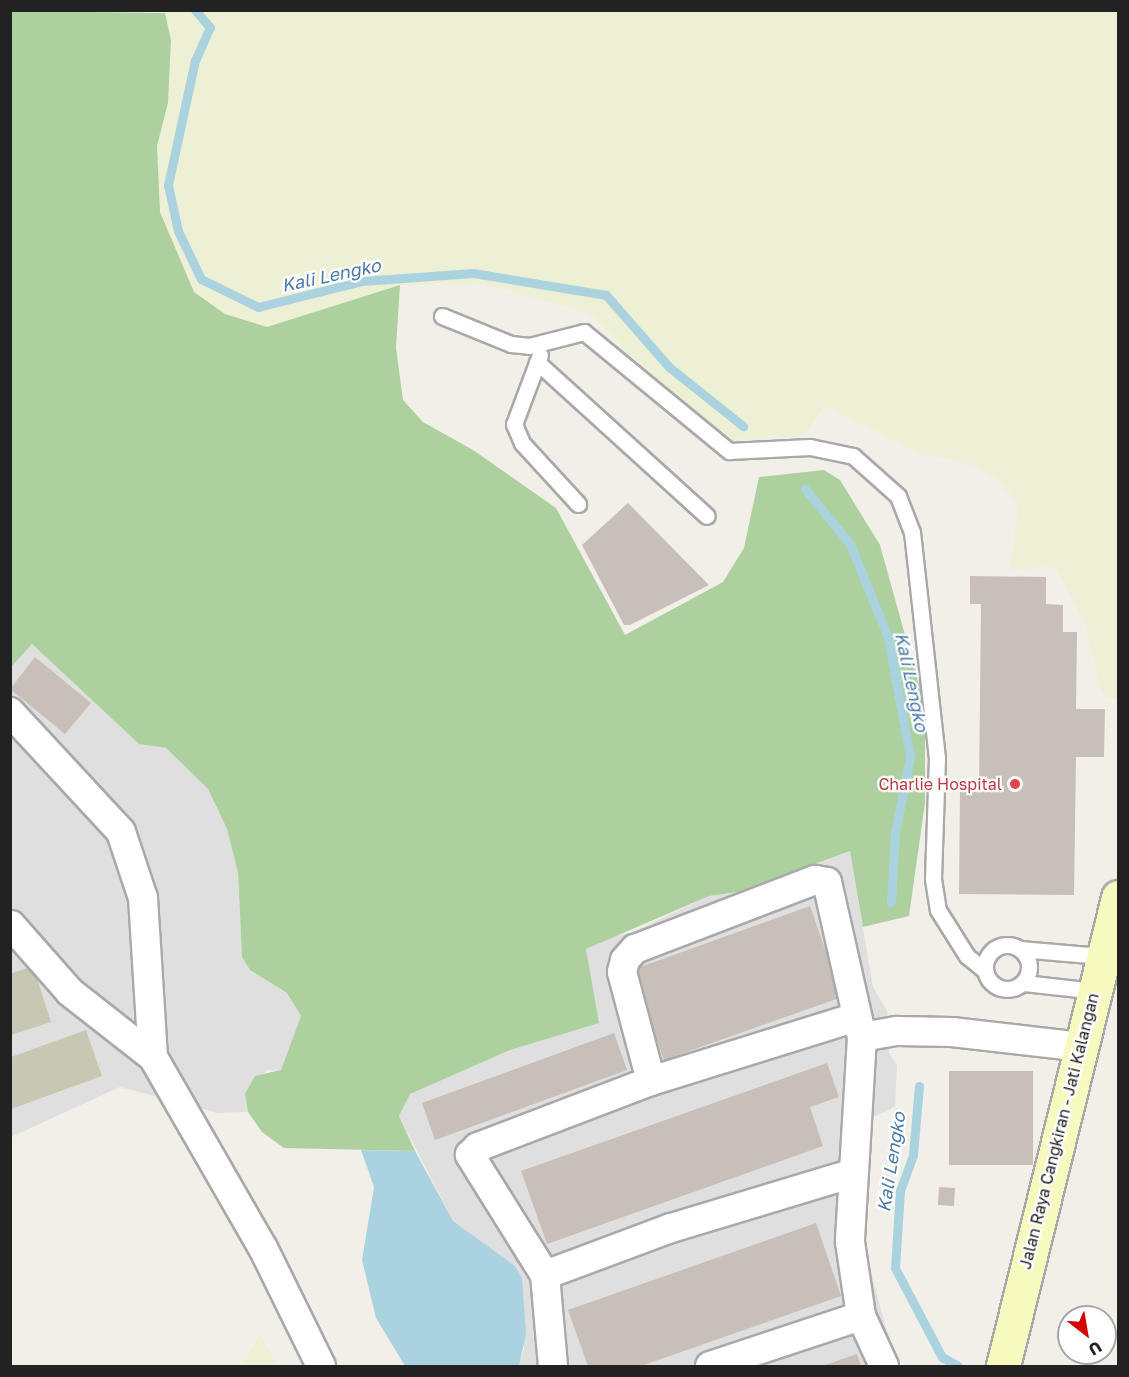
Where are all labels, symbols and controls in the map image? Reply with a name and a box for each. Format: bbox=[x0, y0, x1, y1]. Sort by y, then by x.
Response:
water label: Kali Lengko bbox=[279, 254, 383, 296]
water label: Kali Lengko bbox=[891, 630, 933, 734]
place label: Charlie Hospital bbox=[878, 774, 1002, 794]
marker: Charlie Hospital bbox=[1006, 775, 1024, 793]
street label: Jalan Raya Cangkiran - Jati Kalangan bbox=[1015, 991, 1103, 1271]
water label: Kali Lengko bbox=[872, 1111, 910, 1213]
north arrow bbox=[1057, 1305, 1117, 1365]
text: U bbox=[1085, 1337, 1105, 1360]

